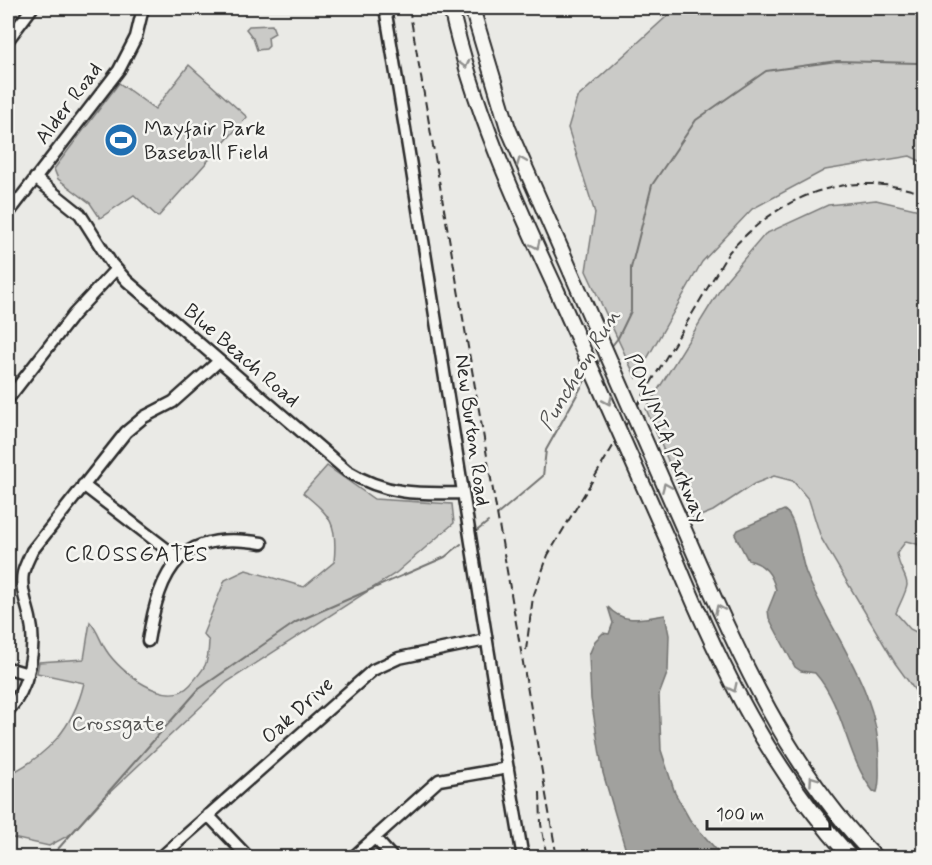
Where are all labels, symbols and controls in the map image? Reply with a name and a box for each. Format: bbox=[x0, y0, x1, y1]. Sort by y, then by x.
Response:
street label: Alder Road bbox=[29, 57, 109, 150]
one-way arrow bbox=[458, 58, 470, 69]
place label: Mayfair Park Baseball Field bbox=[144, 115, 268, 167]
sports icon: Mayfair Park Baseball Field bbox=[103, 122, 139, 158]
one-way arrow bbox=[516, 157, 528, 168]
one-way arrow bbox=[529, 239, 541, 250]
street label: Blue Beach Road bbox=[177, 298, 305, 414]
water label: Puncheon Run bbox=[532, 304, 627, 436]
street label: POW/MIA Parkway bbox=[618, 349, 715, 528]
street label: New Burton Road bbox=[448, 352, 497, 508]
one-way arrow bbox=[600, 395, 612, 406]
one-way arrow bbox=[661, 482, 673, 493]
district label: CROSSGATES bbox=[65, 541, 209, 569]
one-way arrow bbox=[714, 605, 726, 616]
street label: Oak Drive bbox=[256, 671, 340, 751]
one-way arrow bbox=[726, 681, 737, 692]
park label: Crossgate bbox=[72, 710, 164, 739]
one-way arrow bbox=[809, 775, 820, 786]
scale bar bbox=[707, 793, 830, 831]
text: 100 m bbox=[716, 803, 764, 827]

